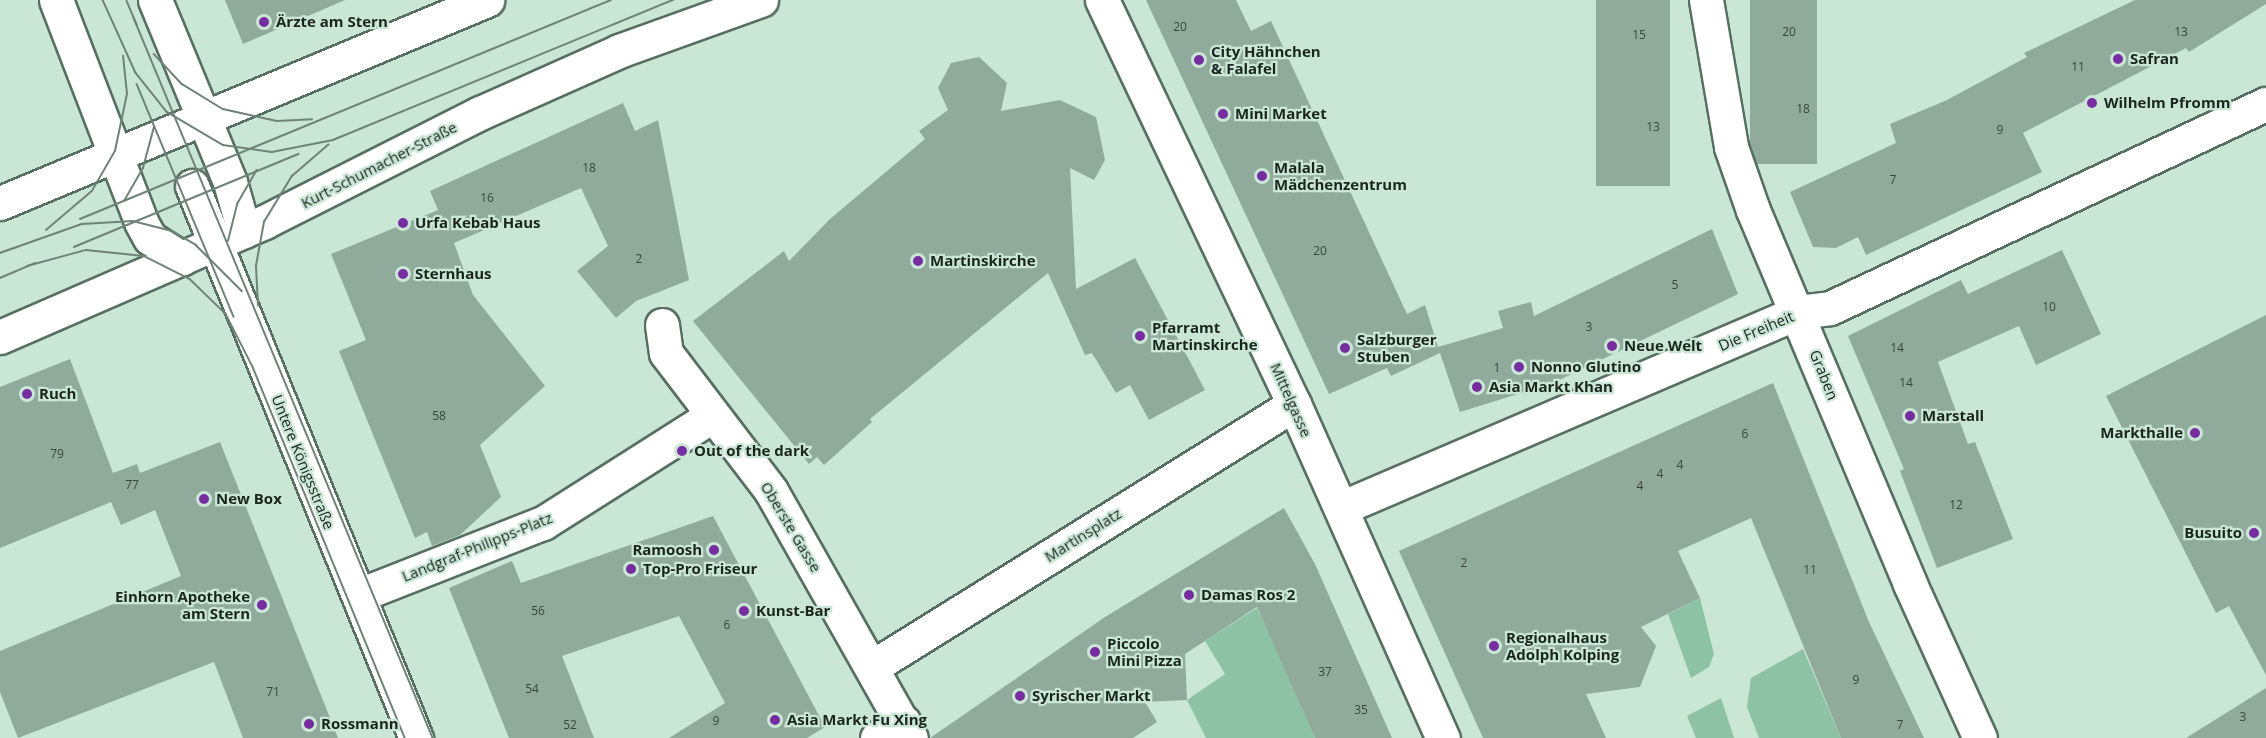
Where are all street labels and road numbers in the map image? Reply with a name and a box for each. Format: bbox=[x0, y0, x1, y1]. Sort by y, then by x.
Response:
street label: Kurt-Schumacher-Straße bbox=[298, 118, 460, 212]
street label: Die Freiheit bbox=[1716, 307, 1796, 355]
street label: Graben bbox=[1806, 347, 1842, 403]
street label: Mittelgasse bbox=[1267, 360, 1315, 440]
street label: Untere Königsstraße bbox=[268, 392, 338, 532]
street label: Oberste Gasse bbox=[757, 479, 825, 575]
street label: Martinsplatz bbox=[1041, 504, 1125, 566]
street label: Landgraf-Philipps-Platz bbox=[399, 509, 555, 585]

